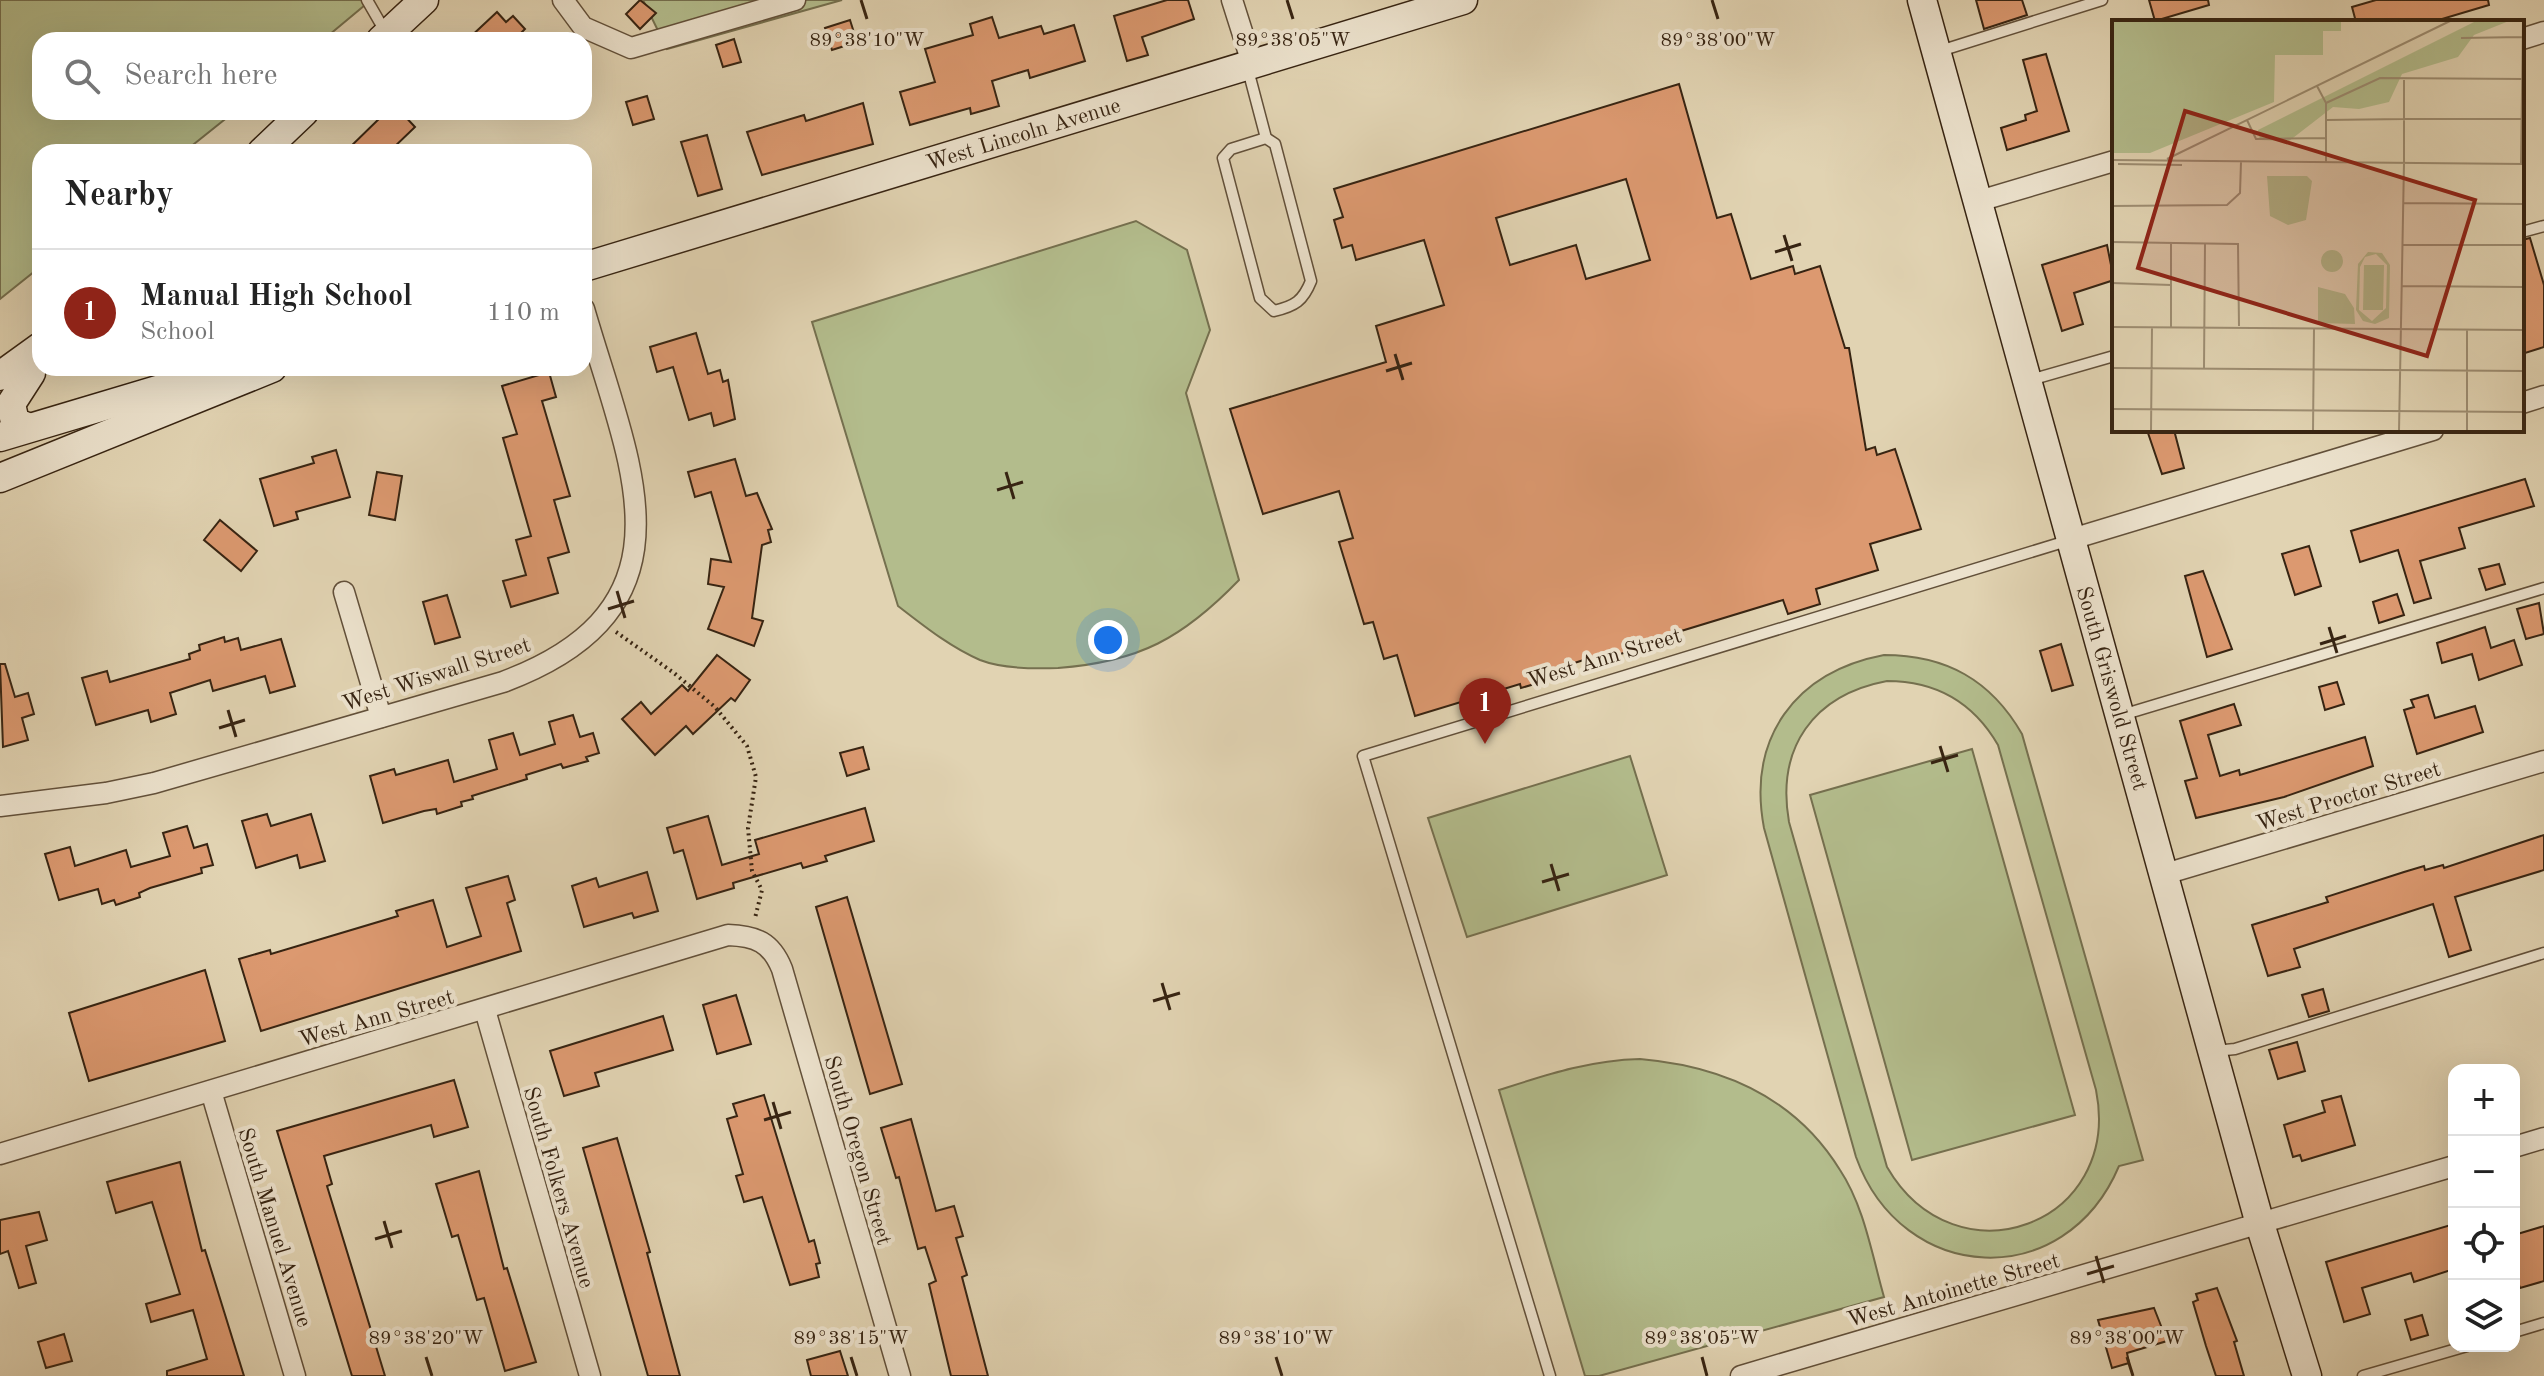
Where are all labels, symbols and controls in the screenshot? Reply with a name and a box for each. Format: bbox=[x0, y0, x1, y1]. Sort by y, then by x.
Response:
inset map bbox=[2112, 20, 2524, 432]
text: 89°38'10"W bbox=[809, 31, 925, 51]
text: 89°38'05"W bbox=[1235, 31, 1351, 51]
text: 89°38'00"W bbox=[1660, 31, 1776, 51]
search box bbox=[32, 32, 592, 120]
icon: search bbox=[60, 54, 104, 98]
text: Search here bbox=[124, 61, 278, 91]
street label: West Lincoln Avenue bbox=[924, 95, 1123, 175]
text: Nearby bbox=[64, 179, 174, 213]
text: Manual High School bbox=[140, 282, 412, 312]
text: 1 bbox=[82, 300, 98, 326]
text: 110 m bbox=[487, 300, 560, 326]
text: School bbox=[140, 319, 214, 345]
street label: South Griswold Street bbox=[2071, 584, 2151, 793]
your location bbox=[1088, 620, 1128, 660]
street label: West Ann Street bbox=[1525, 625, 1684, 693]
street label: West Wiswall Street bbox=[340, 634, 533, 716]
pin: 1 bbox=[1459, 678, 1511, 744]
street label: West Proctor Street bbox=[2254, 758, 2443, 835]
street label: West Ann Street bbox=[297, 986, 456, 1052]
street label: South Oregon Street bbox=[820, 1053, 895, 1248]
map controls bbox=[2448, 1064, 2520, 1352]
button: + bbox=[2448, 1064, 2520, 1136]
street label: South Folkers Avenue bbox=[519, 1084, 597, 1291]
street label: South Manuel Avenue bbox=[233, 1125, 315, 1330]
button: − bbox=[2448, 1136, 2520, 1208]
button: locate bbox=[2448, 1208, 2520, 1280]
street label: West Antoinette Street bbox=[1845, 1250, 2062, 1332]
button: layers bbox=[2448, 1280, 2520, 1352]
text: 89°38'20"W bbox=[368, 1329, 484, 1349]
text: 89°38'15"W bbox=[793, 1329, 909, 1349]
text: 89°38'10"W bbox=[1218, 1329, 1334, 1349]
text: 89°38'05"W bbox=[1644, 1329, 1760, 1349]
text: 89°38'00"W bbox=[2069, 1329, 2185, 1349]

